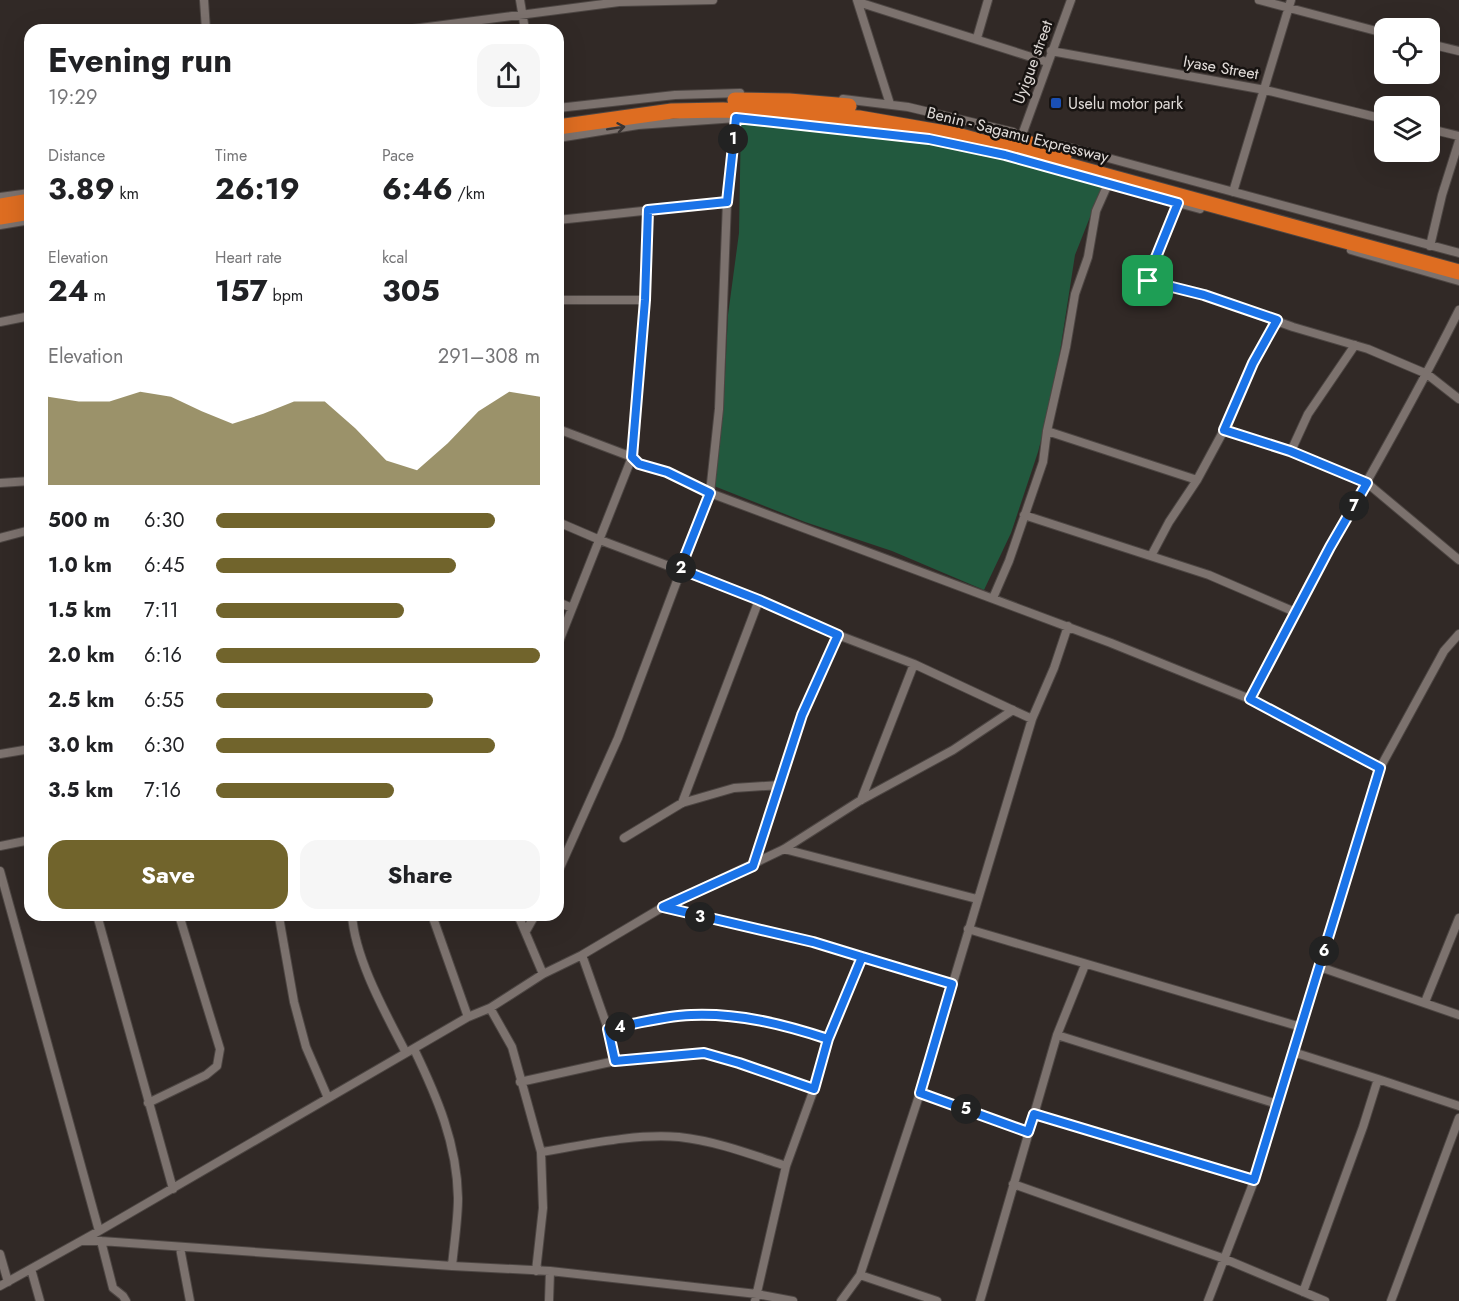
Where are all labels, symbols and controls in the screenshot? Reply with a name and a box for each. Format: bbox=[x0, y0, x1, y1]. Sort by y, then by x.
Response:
street label: Uyigue street bbox=[1007, 17, 1058, 107]
map controls bbox=[1374, 18, 1440, 162]
button: locate bbox=[1374, 18, 1440, 84]
text: Evening run bbox=[48, 37, 232, 84]
button: share bbox=[477, 44, 540, 107]
street label: Iyase Street bbox=[1181, 50, 1261, 85]
text: 19:29 bbox=[48, 83, 97, 112]
place label: Uselu motor park bbox=[1068, 92, 1184, 115]
marker: Uselu motor park bbox=[1049, 96, 1063, 110]
button: layers bbox=[1374, 96, 1440, 162]
street label: Benin - Sagamu Expressway bbox=[925, 101, 1112, 168]
one-way arrow bbox=[605, 123, 625, 134]
pin: 1 bbox=[718, 124, 748, 154]
text: 1 bbox=[729, 127, 737, 150]
text: Distance bbox=[48, 144, 105, 167]
text: Time bbox=[215, 144, 247, 167]
text: Pace bbox=[382, 144, 414, 167]
text: 3.89 bbox=[48, 167, 115, 210]
text: 26:19 bbox=[215, 167, 300, 210]
text: 6:46 bbox=[382, 167, 453, 210]
text: km bbox=[115, 182, 139, 205]
text: /km bbox=[453, 182, 485, 205]
text: Elevation bbox=[48, 246, 108, 269]
text: Heart rate bbox=[215, 246, 282, 269]
text: kcal bbox=[382, 246, 408, 269]
pin bbox=[1122, 255, 1173, 306]
icon: arrive bbox=[1131, 264, 1164, 297]
text: 24 bbox=[48, 269, 89, 312]
text: 157 bbox=[215, 269, 268, 312]
text: 305 bbox=[382, 269, 440, 312]
text: m bbox=[89, 284, 106, 307]
text: bpm bbox=[268, 284, 303, 307]
text: Elevation bbox=[48, 342, 123, 371]
text: 291–308 m bbox=[438, 342, 540, 371]
pin: 7 bbox=[1339, 491, 1369, 521]
text: 7 bbox=[1349, 494, 1359, 517]
text: 500 m bbox=[48, 506, 110, 535]
text: 6:30 bbox=[144, 506, 184, 535]
text: 1.0 km bbox=[48, 551, 112, 580]
text: 6:45 bbox=[144, 551, 184, 580]
pin: 2 bbox=[666, 553, 696, 583]
text: 2 bbox=[676, 556, 686, 579]
text: 1.5 km bbox=[48, 596, 111, 625]
text: 7:11 bbox=[144, 596, 179, 625]
text: 2.0 km bbox=[48, 641, 115, 670]
text: 6:16 bbox=[144, 641, 182, 670]
text: 2.5 km bbox=[48, 686, 114, 715]
text: 6:55 bbox=[144, 686, 184, 715]
text: 3.0 km bbox=[48, 731, 114, 760]
text: 6:30 bbox=[144, 731, 184, 760]
text: 3.5 km bbox=[48, 776, 113, 805]
text: 7:16 bbox=[144, 776, 181, 805]
button: Save bbox=[48, 840, 288, 909]
button: Share bbox=[300, 840, 540, 909]
pin: 3 bbox=[685, 902, 715, 932]
text: 3 bbox=[695, 905, 705, 928]
pin: 6 bbox=[1309, 936, 1339, 966]
text: 6 bbox=[1319, 939, 1329, 962]
pin: 4 bbox=[605, 1012, 635, 1042]
text: 4 bbox=[614, 1015, 626, 1038]
pin: 5 bbox=[951, 1094, 981, 1124]
text: 5 bbox=[961, 1097, 971, 1120]

